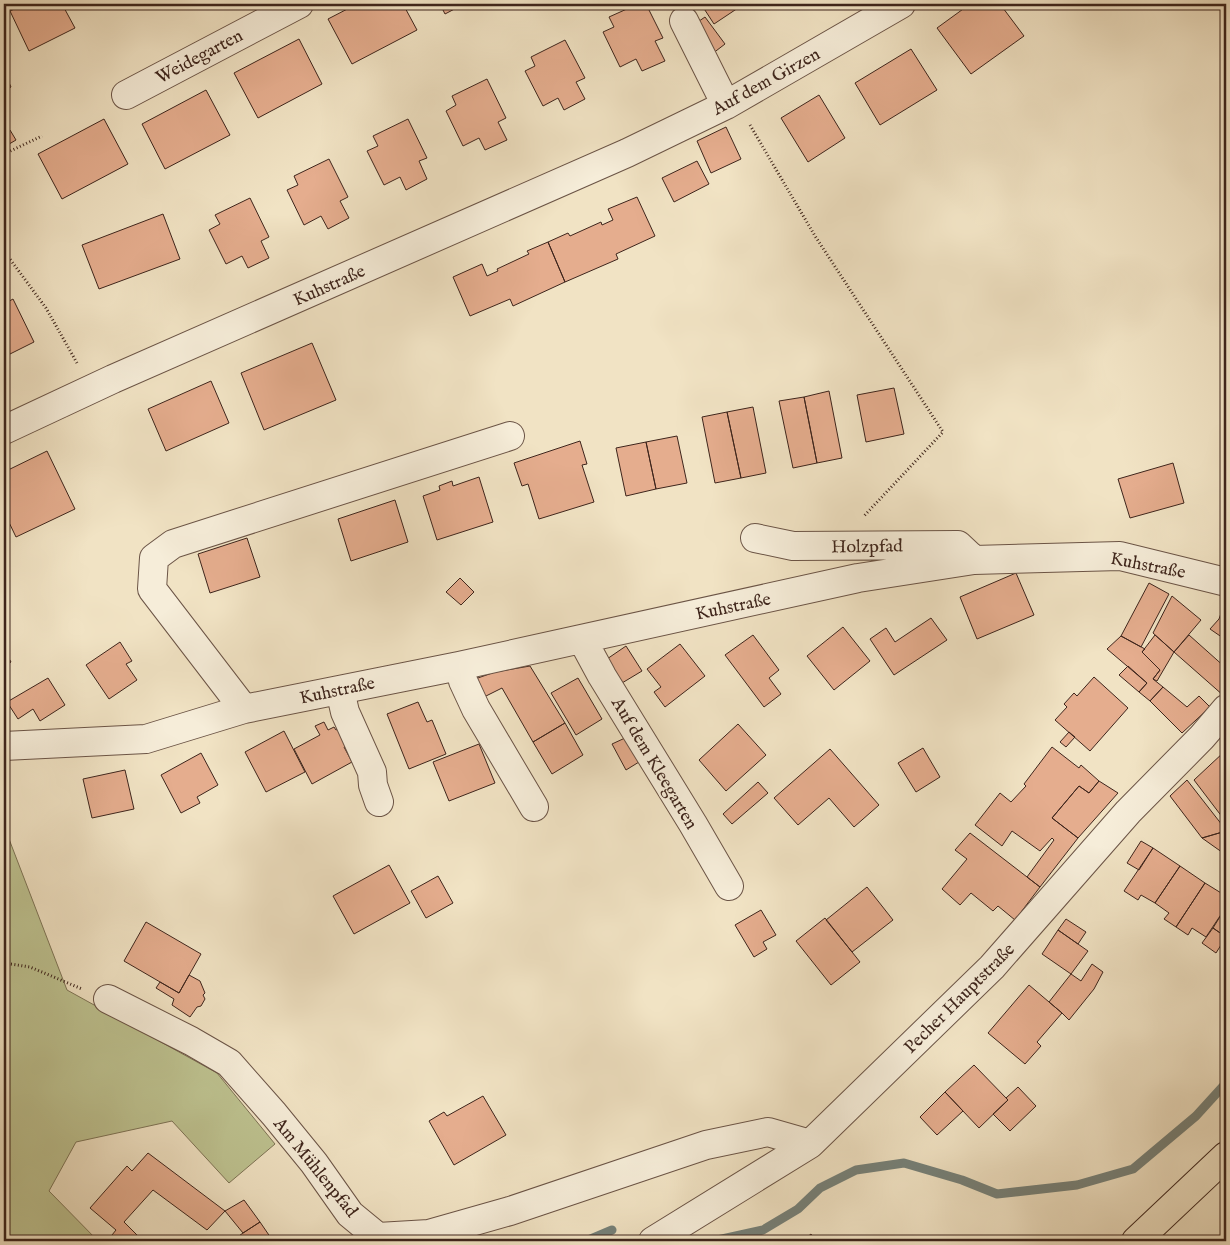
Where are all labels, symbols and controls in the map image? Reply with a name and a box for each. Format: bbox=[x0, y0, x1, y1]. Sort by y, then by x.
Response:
street label: Weidegarten bbox=[152, 25, 248, 90]
street label: Auf dem Girzen bbox=[708, 43, 825, 122]
street label: Kuhstraße bbox=[290, 260, 369, 312]
street label: Holzpfad bbox=[831, 535, 903, 560]
street label: Kuhstraße bbox=[1108, 548, 1187, 585]
street label: Kuhstraße bbox=[694, 588, 773, 627]
street label: Kuhstraße bbox=[298, 672, 377, 711]
street label: Auf dem Kleegarten bbox=[605, 693, 702, 834]
street label: Pecher Hauptstraße bbox=[900, 939, 1020, 1059]
street label: Am Mühlenpfad bbox=[267, 1113, 362, 1223]

